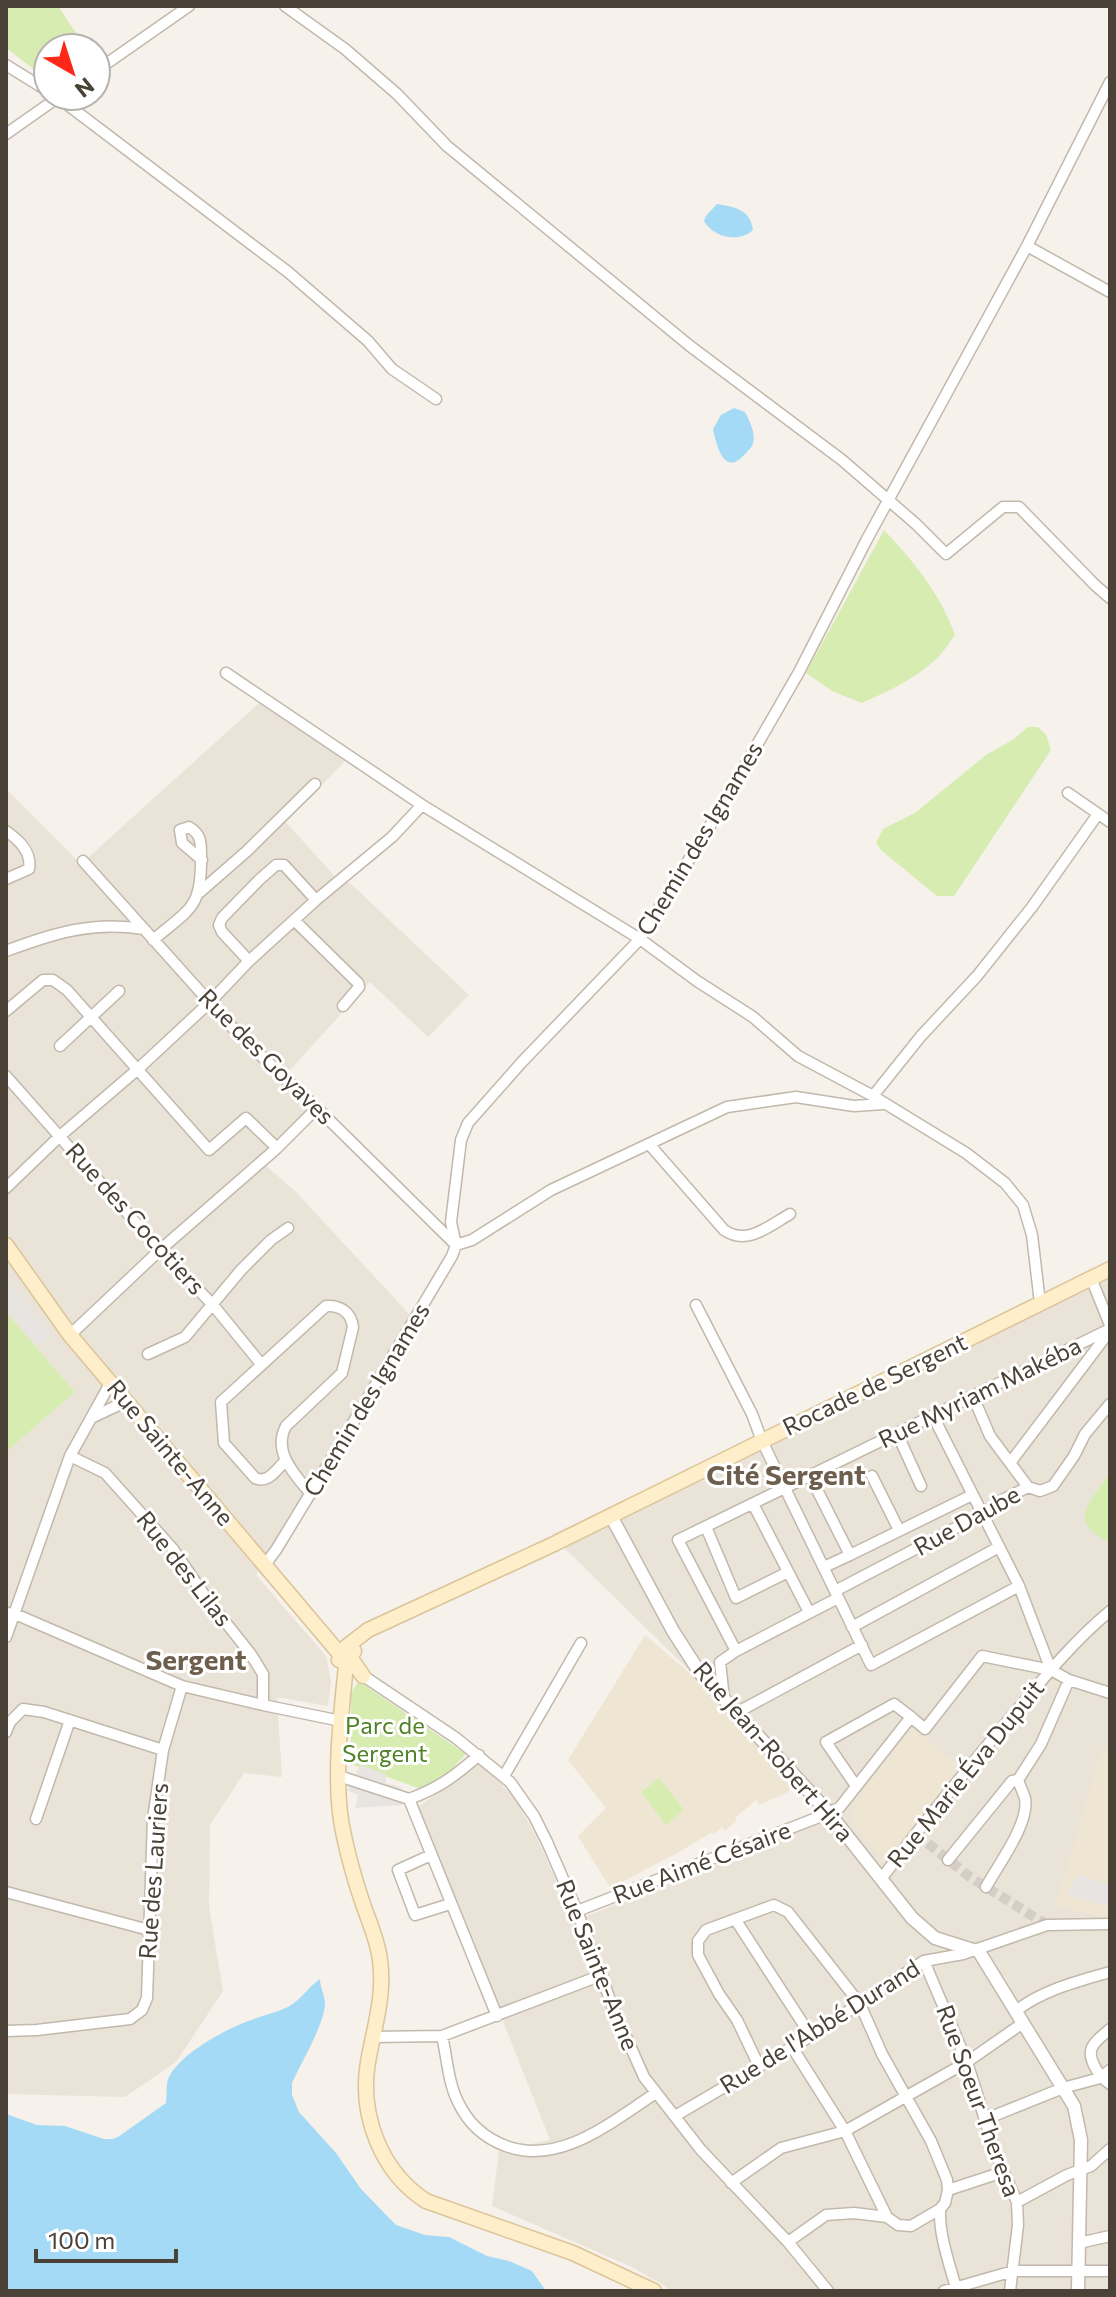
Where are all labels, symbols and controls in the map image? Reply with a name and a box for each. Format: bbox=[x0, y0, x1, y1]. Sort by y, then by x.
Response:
north arrow bbox=[32, 32, 112, 112]
text: N bbox=[70, 72, 100, 104]
street label: Chemin des Ignames bbox=[629, 736, 768, 940]
street label: Rue des Goyaves bbox=[193, 982, 341, 1130]
street label: Rue des Cocotiers bbox=[60, 1136, 212, 1300]
street label: Chemin des Ignames bbox=[296, 1297, 435, 1501]
street label: Rocade de Sergent bbox=[777, 1326, 971, 1441]
street label: Rue Myriam Makéba bbox=[873, 1330, 1086, 1453]
street label: Rue Sainte-Anne bbox=[102, 1373, 241, 1531]
district label: Cité Sergent bbox=[706, 1457, 866, 1491]
street label: Rue Daube bbox=[908, 1479, 1025, 1561]
street label: Rue des Lilas bbox=[131, 1505, 239, 1631]
district label: Sergent bbox=[146, 1642, 247, 1676]
street label: Rue Jean-Robert Hira bbox=[688, 1655, 860, 1847]
street label: Rue Marie Éva Dupuit bbox=[880, 1673, 1049, 1873]
park label: Parc de Sergent bbox=[342, 1710, 428, 1767]
street label: Rue des Lauriers bbox=[132, 1782, 173, 1960]
street label: Rue Aimé Césaire bbox=[608, 1814, 794, 1909]
street label: Rue Sainte-Anne bbox=[551, 1875, 646, 2054]
street label: Rue de l'Abbé Durand bbox=[714, 1952, 924, 2099]
street label: Rue Soeur Theresa bbox=[931, 2000, 1028, 2201]
scale bar bbox=[36, 2213, 176, 2263]
text: 100 m bbox=[48, 2225, 115, 2254]

